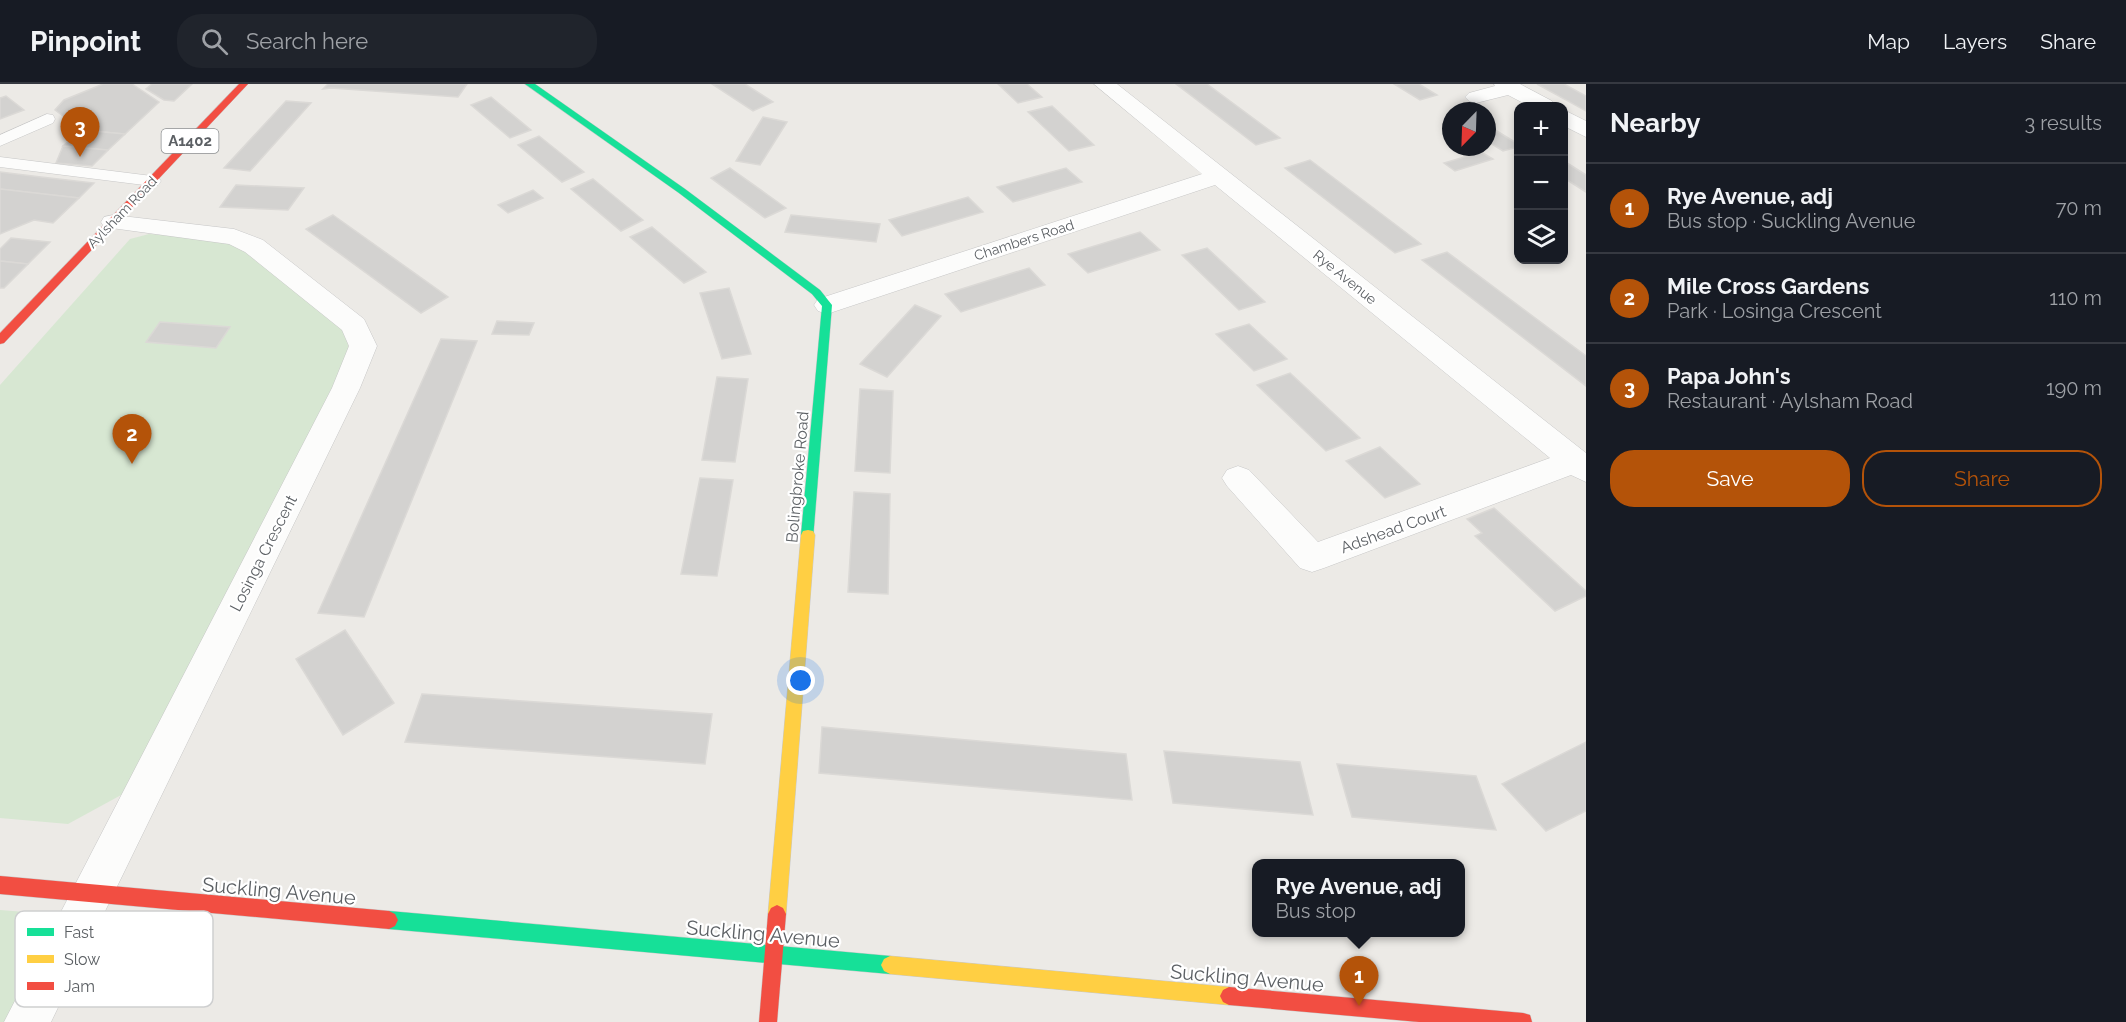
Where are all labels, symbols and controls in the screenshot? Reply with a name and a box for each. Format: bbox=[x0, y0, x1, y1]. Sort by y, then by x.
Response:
search box bbox=[177, 14, 597, 68]
text: Pinpoint bbox=[30, 25, 141, 58]
icon: search bbox=[198, 25, 231, 58]
text: Search here bbox=[246, 28, 368, 54]
text: Map bbox=[1867, 29, 1910, 54]
text: Layers bbox=[1943, 29, 2007, 54]
text: Share bbox=[2040, 29, 2096, 54]
north arrow bbox=[1442, 102, 1496, 156]
map controls bbox=[1514, 102, 1568, 264]
button: + bbox=[1514, 102, 1568, 156]
pin: 3 bbox=[60, 107, 100, 157]
text: Nearby bbox=[1610, 108, 1700, 138]
text: 3 results bbox=[2024, 111, 2102, 135]
road number: A1402 bbox=[162, 129, 219, 153]
button: − bbox=[1514, 156, 1568, 210]
street label: Aylsham Road bbox=[84, 173, 160, 251]
text: Rye Avenue, adj bbox=[1667, 183, 1833, 209]
text: 1 bbox=[1625, 196, 1634, 220]
text: 70 m bbox=[2056, 196, 2102, 220]
text: Bus stop · Suckling Avenue bbox=[1667, 209, 1915, 233]
button: layers bbox=[1514, 210, 1568, 264]
street label: Chambers Road bbox=[972, 216, 1076, 264]
street label: Rye Avenue bbox=[1310, 247, 1380, 307]
text: Mile Cross Gardens bbox=[1667, 273, 1869, 299]
text: 2 bbox=[1624, 286, 1635, 310]
text: 110 m bbox=[2049, 286, 2102, 310]
text: Park · Losinga Crescent bbox=[1667, 299, 1882, 323]
text: Papa John's bbox=[1667, 363, 1791, 389]
text: 3 bbox=[1624, 376, 1635, 400]
text: 190 m bbox=[2046, 376, 2102, 400]
text: Restaurant · Aylsham Road bbox=[1667, 389, 1913, 413]
street label: Bolingbroke Road bbox=[782, 410, 813, 544]
pin: 2 bbox=[112, 414, 152, 464]
button: Save bbox=[1610, 450, 1850, 507]
button: Share bbox=[1862, 450, 2102, 507]
street label: Losinga Crescent bbox=[226, 491, 301, 615]
street label: Adshead Court bbox=[1338, 501, 1449, 557]
your location bbox=[786, 666, 815, 695]
popup bbox=[1252, 859, 1465, 937]
street label: Suckling Avenue bbox=[201, 872, 357, 910]
text: Rye Avenue, adj bbox=[1276, 873, 1442, 899]
text: Bus stop bbox=[1276, 899, 1356, 923]
legend bbox=[15, 911, 213, 1007]
street label: Suckling Avenue bbox=[685, 915, 841, 953]
text: Fast bbox=[64, 923, 95, 942]
text: Slow bbox=[64, 950, 100, 969]
pin: 1 bbox=[1340, 956, 1378, 1006]
street label: Suckling Avenue bbox=[1169, 959, 1325, 997]
text: Jam bbox=[64, 977, 95, 996]

